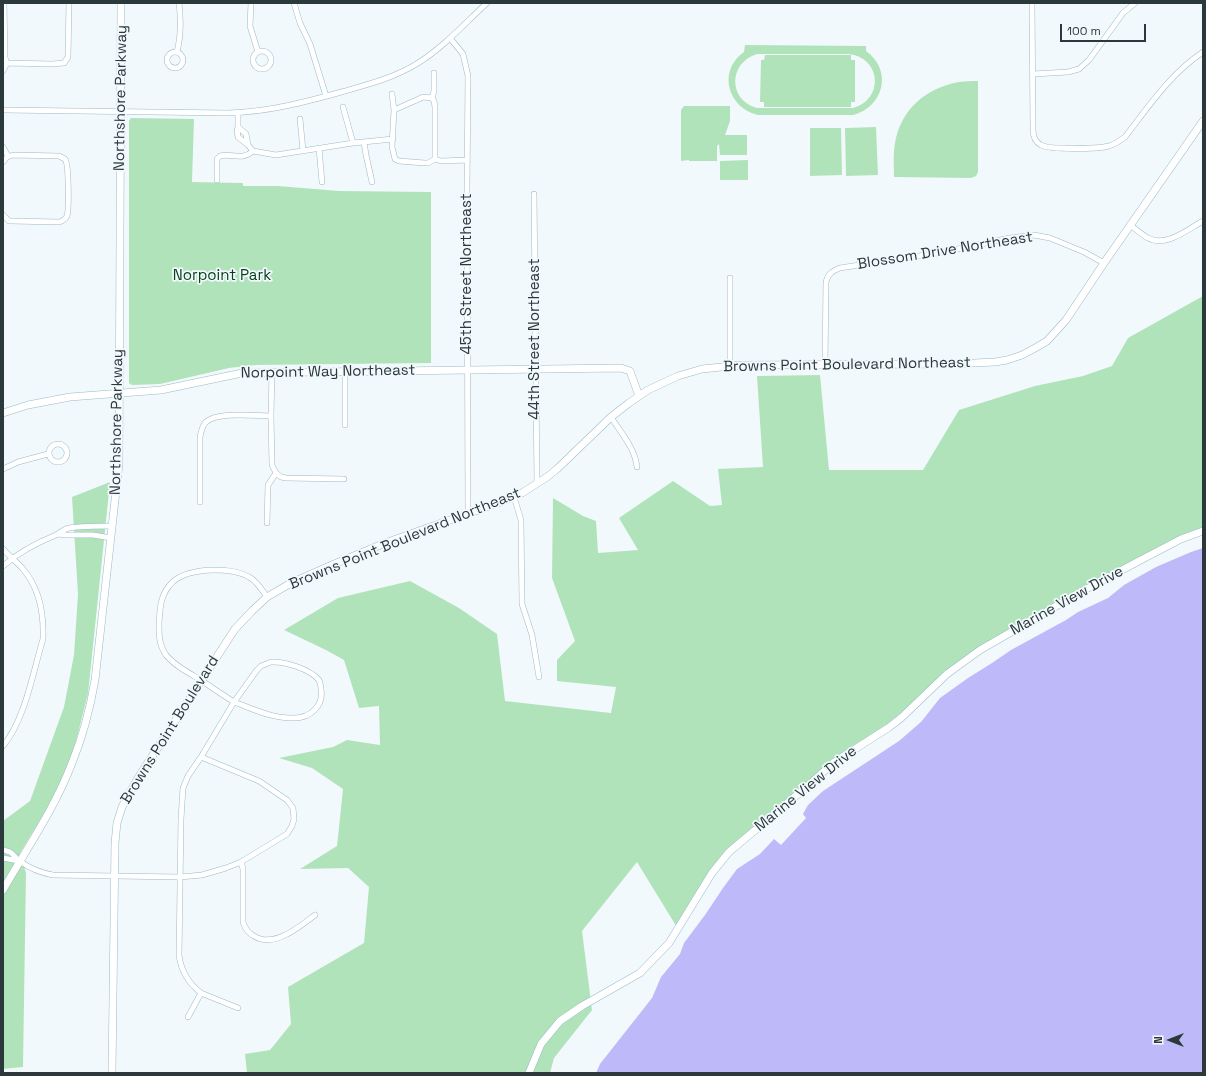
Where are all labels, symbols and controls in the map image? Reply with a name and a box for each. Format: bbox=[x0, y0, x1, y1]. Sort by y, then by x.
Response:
scale bar bbox=[1062, 16, 1148, 42]
text: 100 m bbox=[1067, 23, 1101, 39]
street label: Northshore Parkway bbox=[111, 25, 131, 171]
street label: 45th Street Northeast bbox=[458, 193, 476, 355]
street label: Blossom Drive Northeast bbox=[856, 228, 1034, 274]
street label: 44th Street Northeast bbox=[526, 258, 544, 420]
park label: Norpoint Park bbox=[173, 267, 271, 285]
street label: Northshore Parkway bbox=[107, 349, 127, 495]
street label: Browns Point Boulevard Northeast bbox=[723, 354, 971, 376]
street label: Norpoint Way Northeast bbox=[240, 361, 416, 383]
street label: Browns Point Boulevard Northeast bbox=[287, 484, 523, 594]
street label: Marine View Drive bbox=[1007, 562, 1127, 640]
street label: Browns Point Boulevard bbox=[117, 653, 223, 807]
street label: Marine View Drive bbox=[751, 742, 861, 836]
north arrow bbox=[1150, 1020, 1190, 1060]
text: N bbox=[1151, 1036, 1165, 1044]

